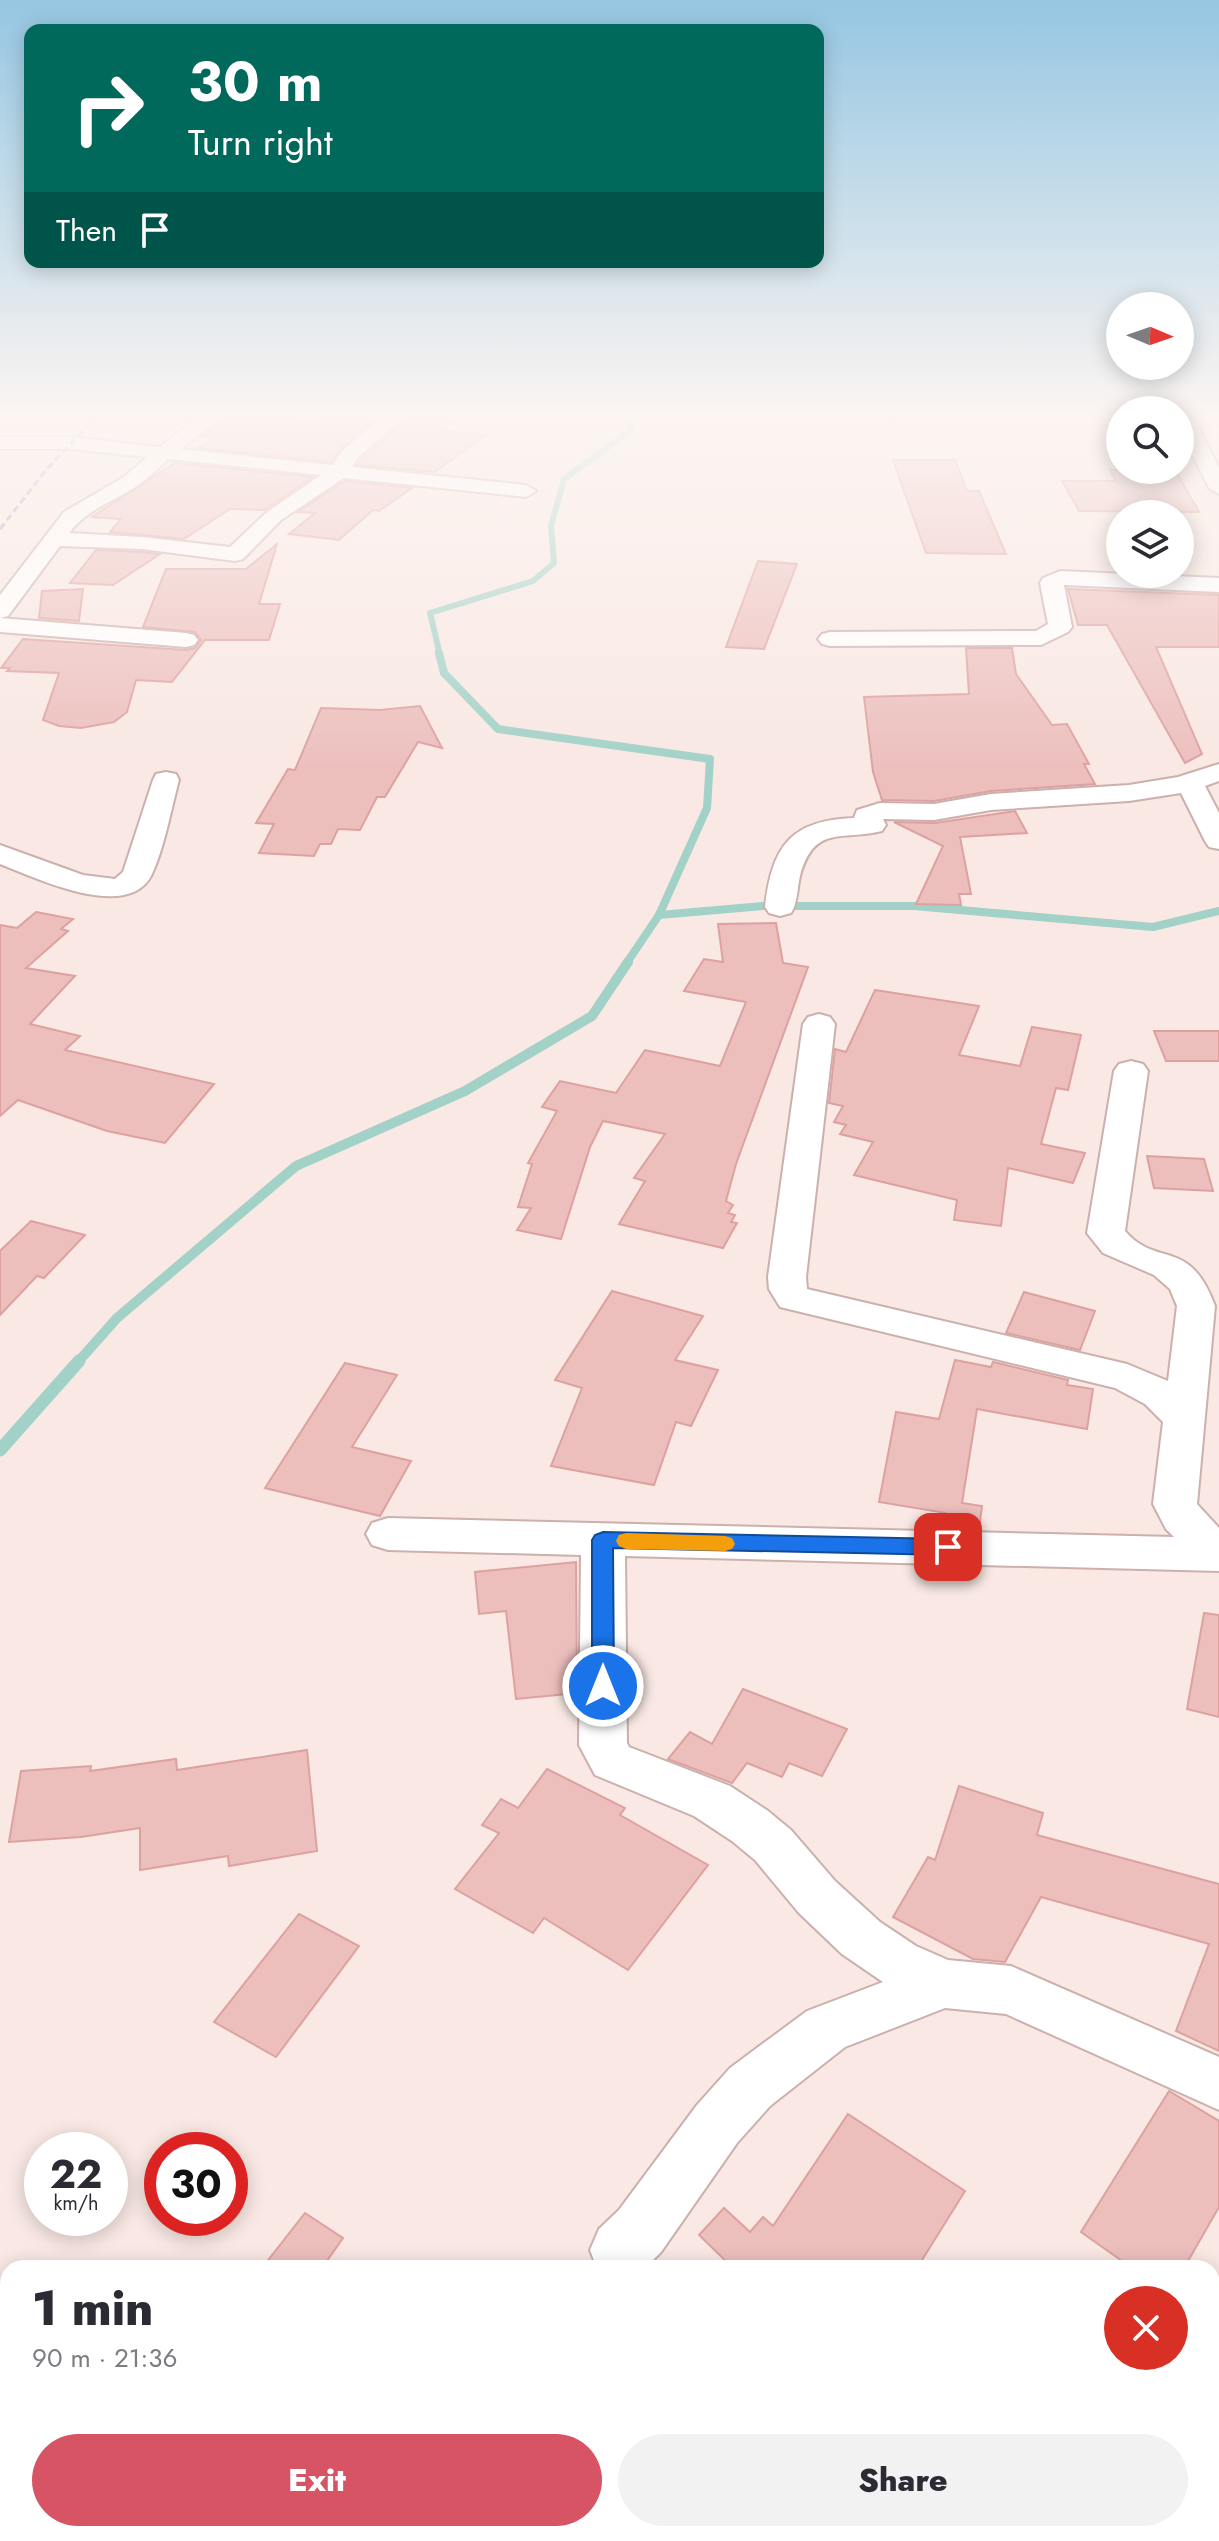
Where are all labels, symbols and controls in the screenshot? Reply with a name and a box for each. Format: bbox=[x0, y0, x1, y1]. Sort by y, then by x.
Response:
text: 30 m bbox=[188, 41, 323, 122]
icon: right bbox=[56, 56, 160, 160]
text: Turn right bbox=[188, 116, 333, 168]
icon: arrive bbox=[133, 208, 177, 252]
text: Then bbox=[56, 209, 117, 252]
north arrow bbox=[1106, 292, 1194, 380]
map controls bbox=[1106, 292, 1194, 588]
button: search bbox=[1106, 396, 1194, 484]
button: layers bbox=[1106, 500, 1194, 588]
pin bbox=[914, 1513, 982, 1581]
icon: arrive bbox=[926, 1525, 970, 1569]
position arrow bbox=[561, 1644, 645, 1728]
speed limit sign: 30 bbox=[144, 2132, 248, 2236]
text: 22 bbox=[50, 2145, 102, 2203]
text: km/h bbox=[53, 2189, 99, 2218]
text: 1 min bbox=[32, 2274, 153, 2343]
button: close bbox=[1104, 2286, 1188, 2370]
text: 90 m · 21:36 bbox=[32, 2339, 178, 2377]
button: Exit bbox=[32, 2434, 602, 2526]
button: Share bbox=[618, 2434, 1188, 2526]

